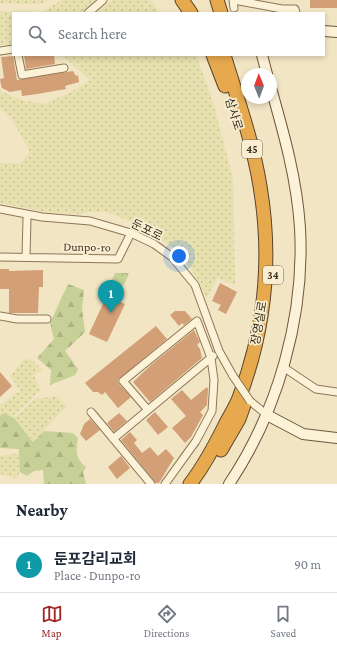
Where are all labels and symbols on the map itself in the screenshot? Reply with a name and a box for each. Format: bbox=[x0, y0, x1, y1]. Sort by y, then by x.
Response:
north arrow bbox=[241, 68, 277, 104]
street label: 삼사로 bbox=[222, 96, 246, 132]
road number: 45 bbox=[242, 140, 262, 158]
street label: 둔포로 bbox=[129, 216, 165, 244]
street label: Dunpo-ro bbox=[63, 240, 111, 254]
your location bbox=[169, 246, 189, 266]
road number: 34 bbox=[263, 266, 283, 284]
pin: 1 bbox=[98, 280, 124, 313]
street label: 장영실로 bbox=[248, 300, 270, 346]

